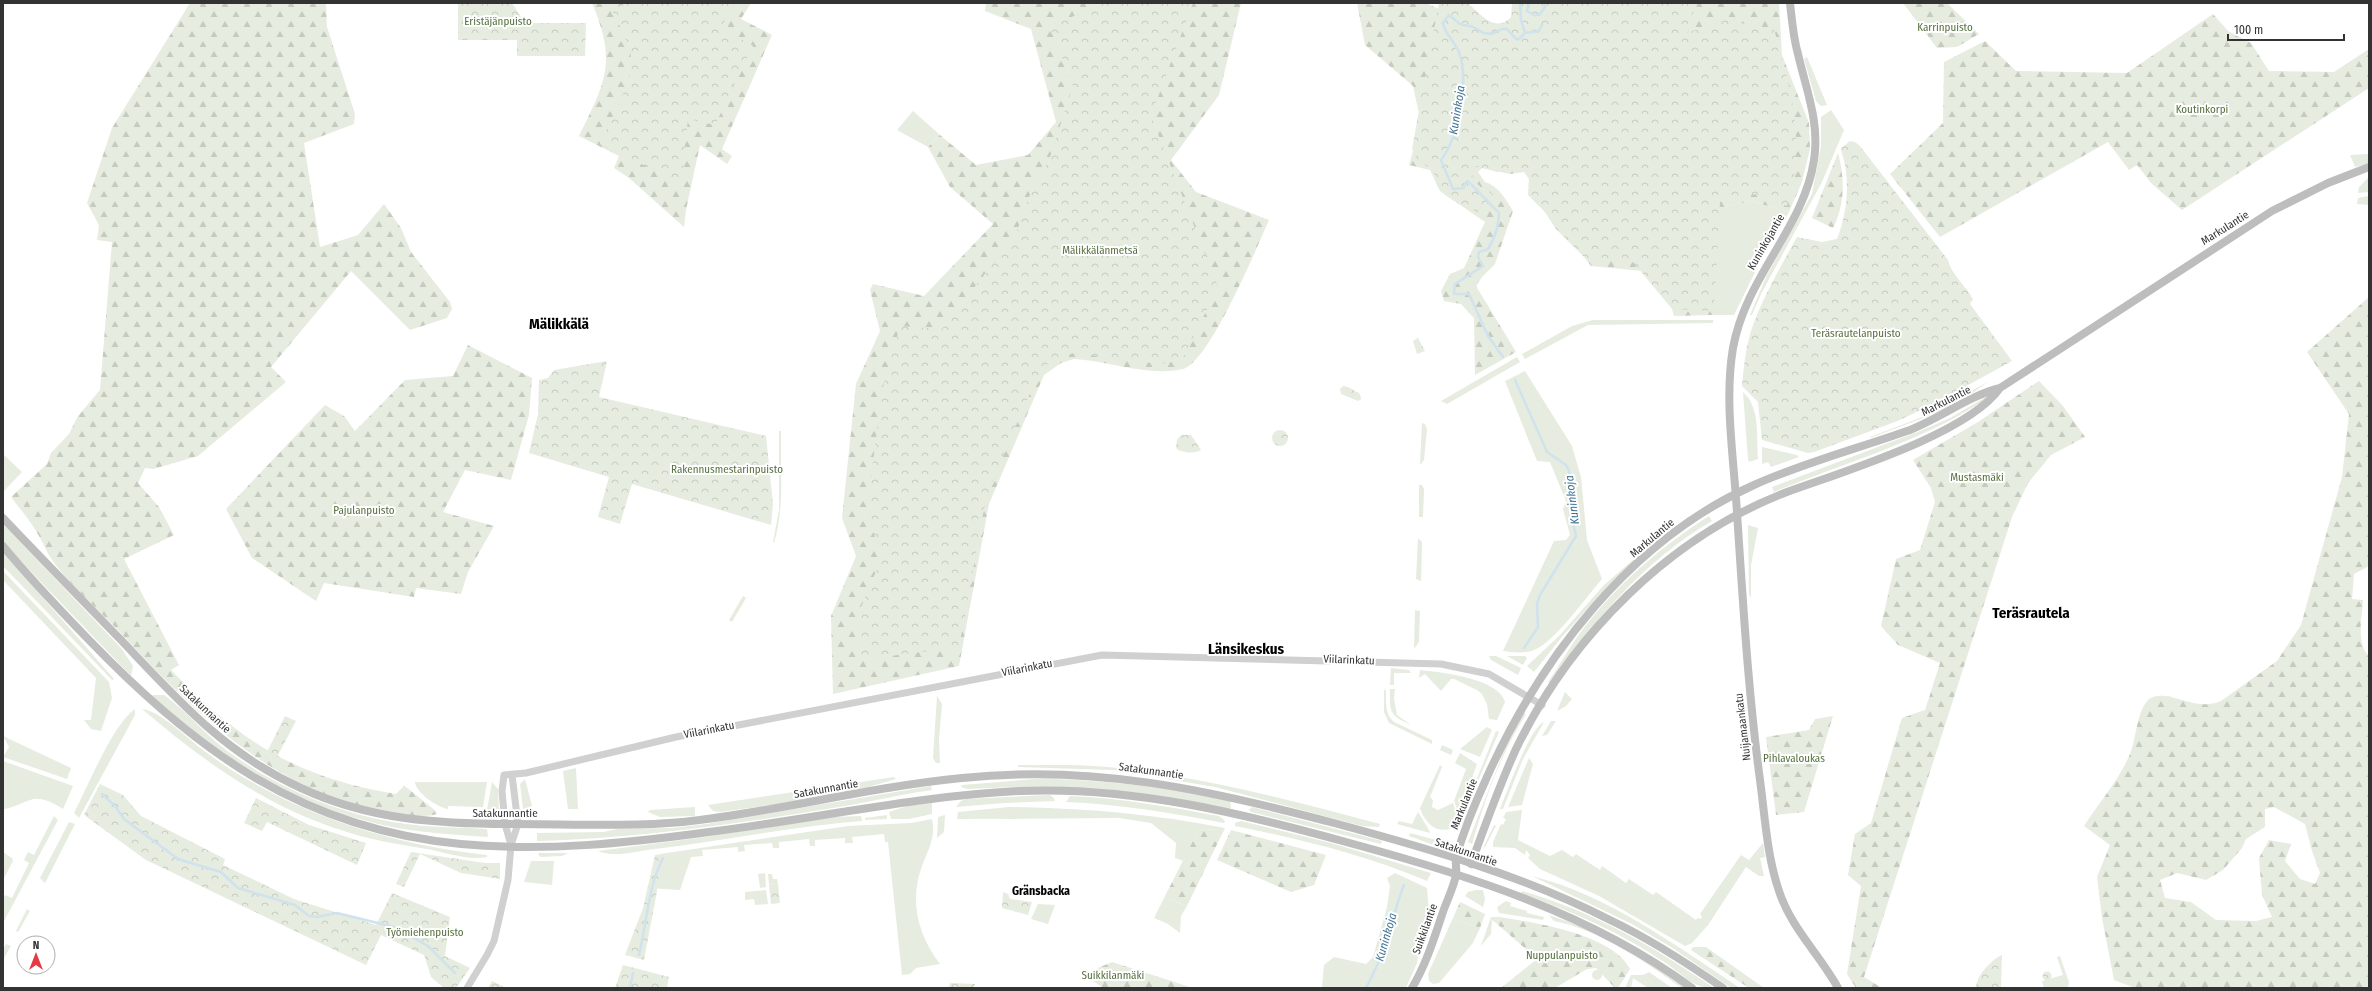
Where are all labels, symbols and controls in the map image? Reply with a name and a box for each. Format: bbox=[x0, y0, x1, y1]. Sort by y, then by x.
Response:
park label: Eristäjänpuisto bbox=[464, 15, 532, 28]
scale bar bbox=[2228, 16, 2344, 42]
park label: Karrinpuisto bbox=[1917, 21, 1973, 34]
text: 100 m bbox=[2234, 23, 2263, 37]
water label: Kuninkoja bbox=[1446, 84, 1468, 136]
park label: Koutinkorpi bbox=[2176, 103, 2229, 116]
street label: Markulantie bbox=[2199, 208, 2251, 248]
street label: Kuninkojantie bbox=[1745, 212, 1787, 272]
park label: Mälikkälänmetsä bbox=[1062, 244, 1138, 257]
district label: Mälikkälä bbox=[529, 315, 589, 333]
park label: Teräsrautelanpuisto bbox=[1811, 327, 1901, 340]
street label: Markulantie bbox=[1919, 383, 1973, 419]
park label: Rakennusmestarinpuisto bbox=[671, 463, 783, 476]
park label: Mustasmäki bbox=[1950, 471, 2004, 484]
water label: Kuninkoja bbox=[1562, 475, 1582, 525]
park label: Pajulanpuisto bbox=[333, 504, 395, 517]
street label: Markulantie bbox=[1627, 516, 1677, 560]
district label: Teräsrautela bbox=[1992, 604, 2070, 622]
district label: Länsikeskus bbox=[1208, 640, 1285, 658]
street label: Viilarinkatu bbox=[1323, 653, 1375, 667]
street label: Viilarinkatu bbox=[1000, 657, 1054, 679]
street label: Satakunnantie bbox=[177, 682, 233, 736]
street label: Nuijamaankatu bbox=[1732, 692, 1754, 762]
street label: Viilarinkatu bbox=[682, 719, 736, 741]
park label: Pihlavaloukas bbox=[1763, 752, 1825, 765]
street label: Satakunnantie bbox=[1118, 760, 1184, 782]
street label: Satakunnantie bbox=[793, 777, 859, 801]
street label: Markulantie bbox=[1448, 777, 1480, 831]
street label: Satakunnantie bbox=[472, 807, 538, 820]
street label: Satakunnantie bbox=[1433, 835, 1499, 869]
district label: Gränsbacka bbox=[1012, 884, 1070, 898]
street label: Suikkilantie bbox=[1410, 902, 1440, 956]
water label: Kuninkoja bbox=[1372, 911, 1400, 963]
park label: Työmiehenpuisto bbox=[386, 926, 464, 939]
north arrow bbox=[16, 935, 56, 975]
text: N bbox=[33, 939, 39, 952]
park label: Nuppulanpuisto bbox=[1526, 949, 1598, 962]
park label: Suikkilanmäki bbox=[1082, 969, 1145, 982]

